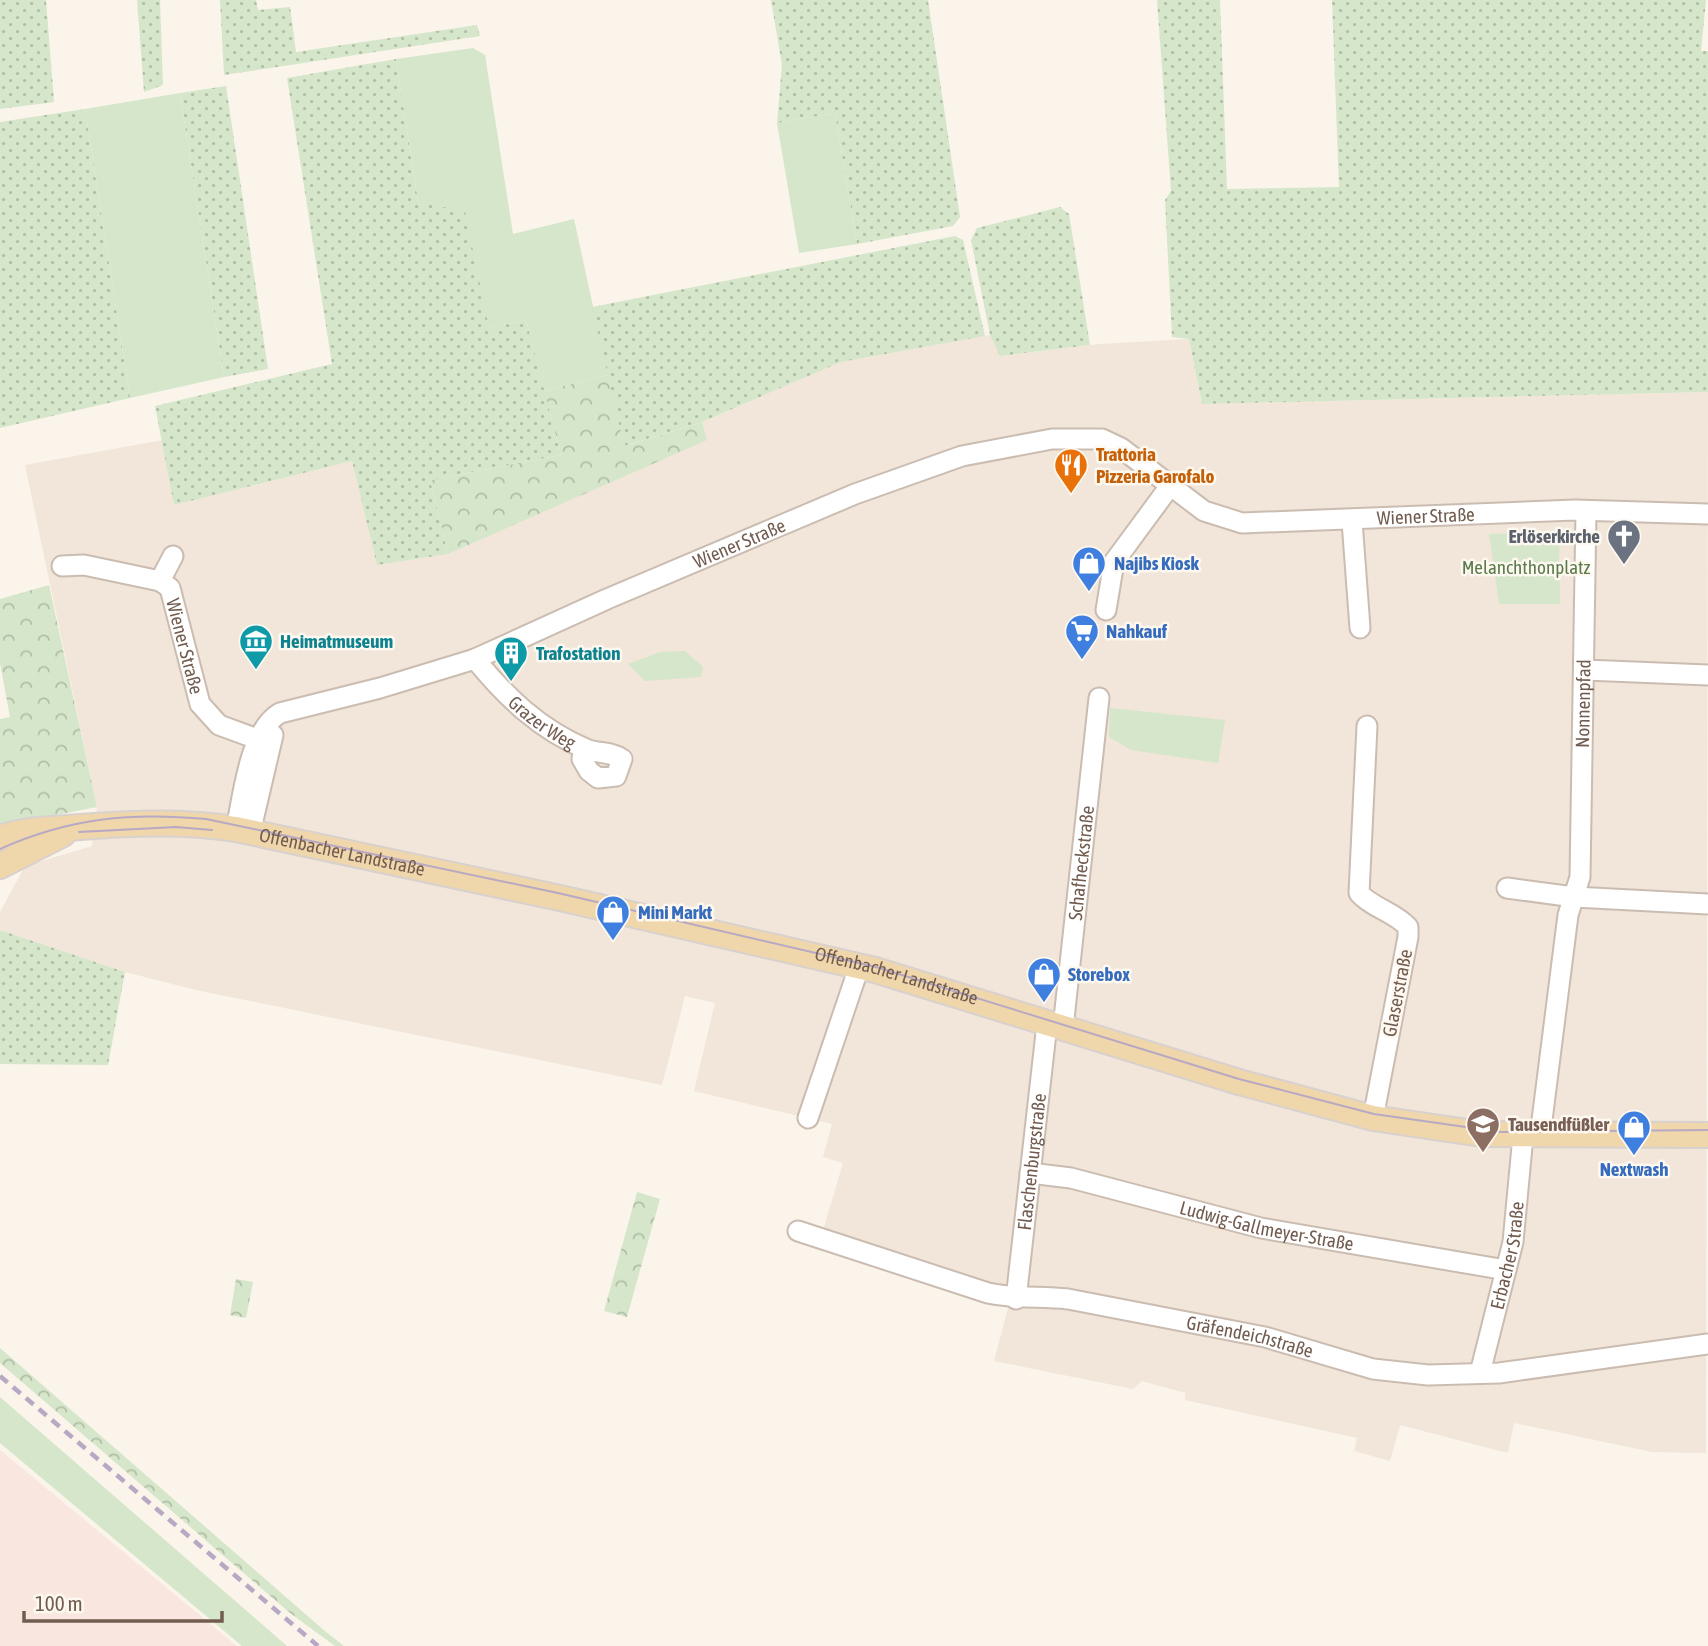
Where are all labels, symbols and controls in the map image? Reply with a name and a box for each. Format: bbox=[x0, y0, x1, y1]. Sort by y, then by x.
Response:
place label: Trattoria Pizzeria Garofalo bbox=[1096, 443, 1214, 487]
restaurant icon: Trattoria Pizzeria Garofalo bbox=[1052, 446, 1090, 495]
street label: Wiener Straße bbox=[1376, 503, 1475, 529]
street label: Wiener Straße bbox=[690, 514, 788, 572]
church icon: Erlöserkirche bbox=[1605, 517, 1643, 566]
place label: Erlöserkirche bbox=[1508, 525, 1600, 547]
shop icon: Najibs Kiosk bbox=[1070, 544, 1108, 593]
place label: Najibs Kiosk bbox=[1114, 552, 1199, 574]
park label: Melanchthonplatz bbox=[1462, 556, 1591, 578]
street label: Wiener Straße bbox=[162, 596, 208, 696]
supermarket icon: Nahkauf bbox=[1063, 612, 1101, 661]
place label: Nahkauf bbox=[1106, 620, 1168, 642]
museum icon: Heimatmuseum bbox=[237, 622, 275, 671]
place label: Heimatmuseum bbox=[280, 630, 393, 652]
building icon: Trafostation bbox=[492, 634, 530, 683]
place label: Trafostation bbox=[536, 642, 620, 664]
street label: Nonnenpfad bbox=[1571, 659, 1595, 748]
street label: Grazer Weg bbox=[504, 691, 580, 754]
street label: Schafheckstraße bbox=[1064, 804, 1098, 922]
street label: Offenbacher Landstraße bbox=[258, 823, 427, 880]
shop icon: Mini Markt bbox=[594, 893, 632, 942]
place label: Mini Markt bbox=[638, 901, 713, 923]
street label: Offenbacher Landstraße bbox=[813, 942, 981, 1009]
street label: Glaserstraße bbox=[1378, 947, 1416, 1039]
shop icon: Storebox bbox=[1025, 955, 1063, 1004]
place label: Storebox bbox=[1068, 963, 1130, 985]
street label: Flaschenburgstraße bbox=[1013, 1092, 1050, 1232]
school or university icon: Tausendfüßler bbox=[1464, 1105, 1502, 1154]
shop icon: Nextwash bbox=[1615, 1108, 1653, 1157]
place label: Tausendfüßler bbox=[1508, 1113, 1609, 1135]
place label: Nextwash bbox=[1600, 1158, 1668, 1180]
street label: Ludwig-Gallmeyer-Straße bbox=[1178, 1196, 1355, 1255]
street label: Erbacher Straße bbox=[1485, 1200, 1528, 1312]
street label: Gräfendeichstraße bbox=[1185, 1311, 1316, 1362]
scale bar bbox=[24, 1580, 222, 1624]
text: 100 m bbox=[35, 1591, 83, 1615]

